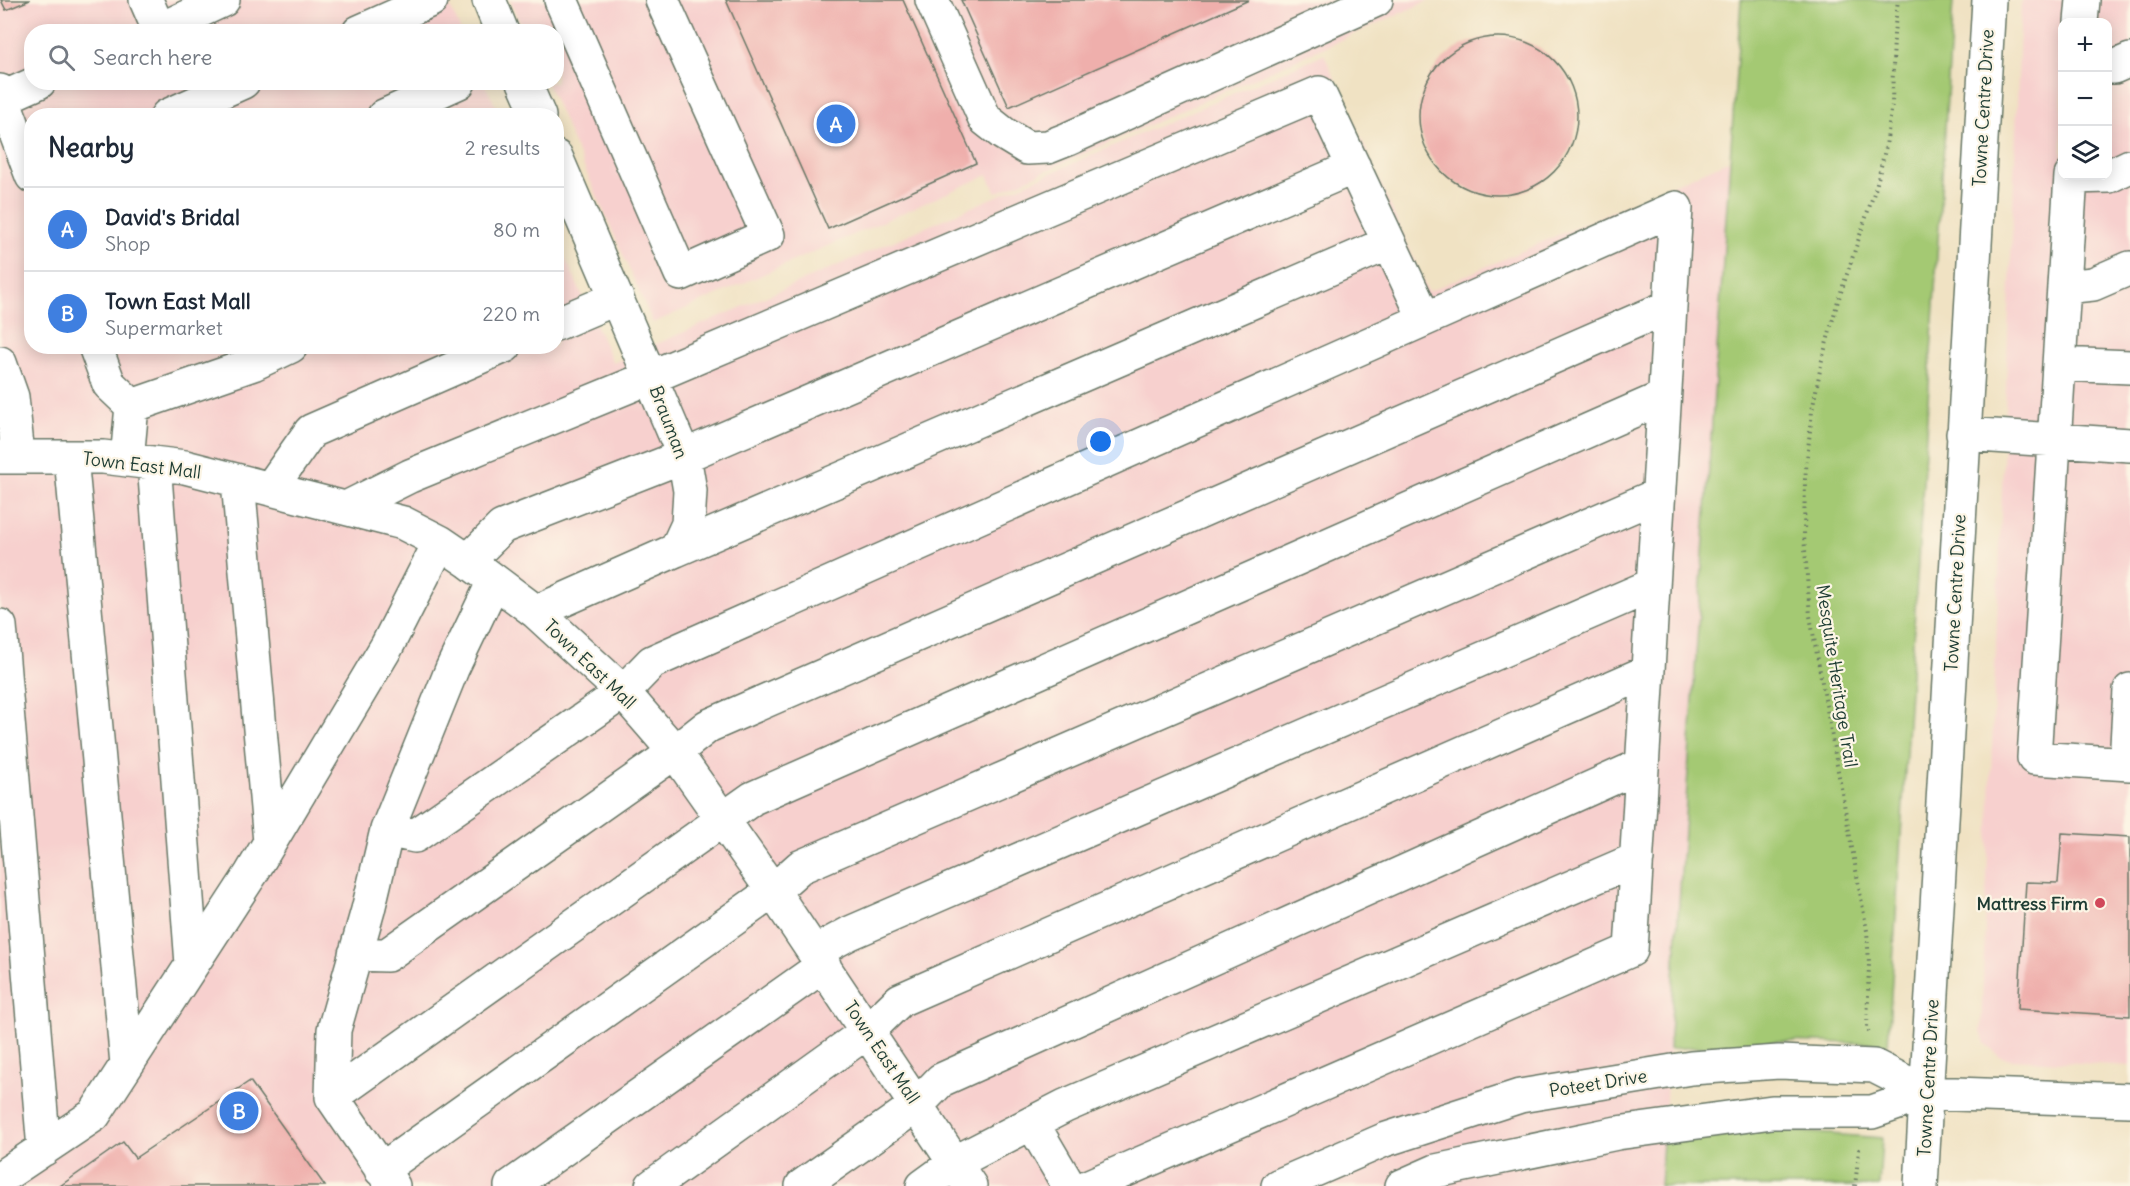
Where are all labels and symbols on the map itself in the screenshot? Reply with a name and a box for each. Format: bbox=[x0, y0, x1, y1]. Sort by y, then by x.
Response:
street label: Towne Centre Drive bbox=[1967, 29, 1999, 187]
pin: A bbox=[816, 102, 856, 146]
street label: Brauman bbox=[645, 382, 693, 462]
your location bbox=[1086, 427, 1115, 456]
street label: Town East Mall bbox=[81, 446, 203, 484]
street label: Towne Centre Drive bbox=[1939, 514, 1971, 672]
street label: Mesquite Heritage Trail bbox=[1811, 583, 1863, 769]
street label: Town East Mall bbox=[539, 614, 641, 714]
place label: Mattress Firm bbox=[1977, 892, 2088, 915]
marker: Mattress Firm bbox=[2093, 896, 2107, 910]
street label: Town East Mall bbox=[839, 996, 925, 1108]
street label: Towne Centre Drive bbox=[1912, 999, 1944, 1157]
street label: Poteet Drive bbox=[1547, 1064, 1649, 1102]
pin: B bbox=[220, 1088, 258, 1134]

